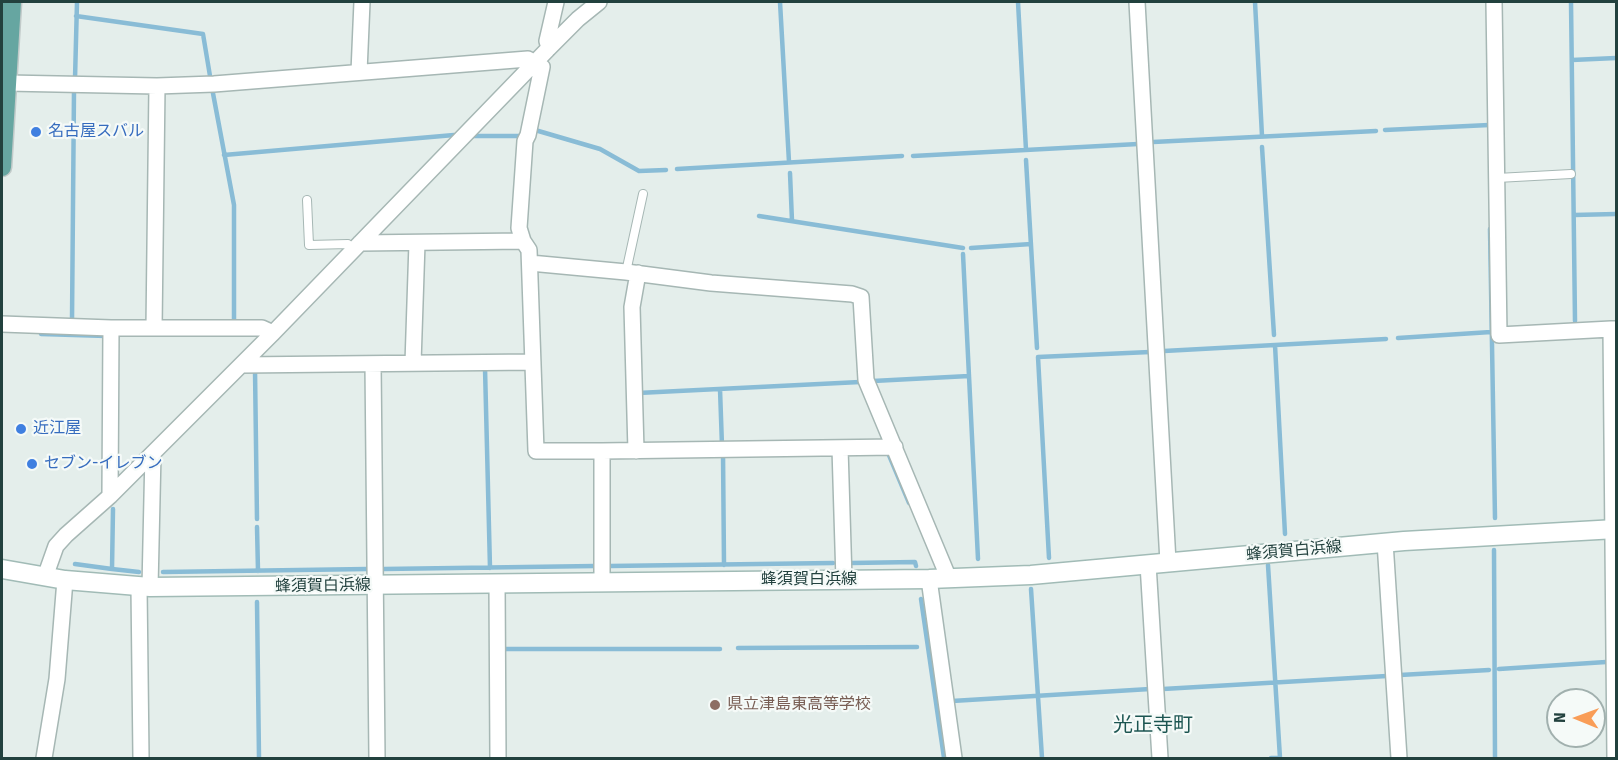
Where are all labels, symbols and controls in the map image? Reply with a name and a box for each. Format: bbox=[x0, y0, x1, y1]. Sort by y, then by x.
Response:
place label: 名古屋スバル bbox=[48, 122, 144, 142]
marker: 名古屋スバル bbox=[29, 125, 43, 139]
place label: 近江屋 bbox=[33, 419, 81, 439]
marker: 近江屋 bbox=[14, 422, 28, 436]
place label: セブン-イレブン bbox=[44, 454, 162, 474]
marker: セブン-イレブン bbox=[25, 457, 39, 471]
street label: 蜂須賀白浜線 bbox=[1245, 537, 1343, 565]
street label: 蜂須賀白浜線 bbox=[761, 570, 857, 590]
street label: 蜂須賀白浜線 bbox=[275, 576, 371, 596]
north arrow bbox=[1546, 688, 1606, 748]
place label: 県立津島東高等学校 bbox=[727, 695, 871, 715]
marker: 県立津島東高等学校 bbox=[708, 698, 722, 712]
text: N bbox=[1550, 712, 1569, 723]
district label: 光正寺町 bbox=[1113, 713, 1193, 737]

